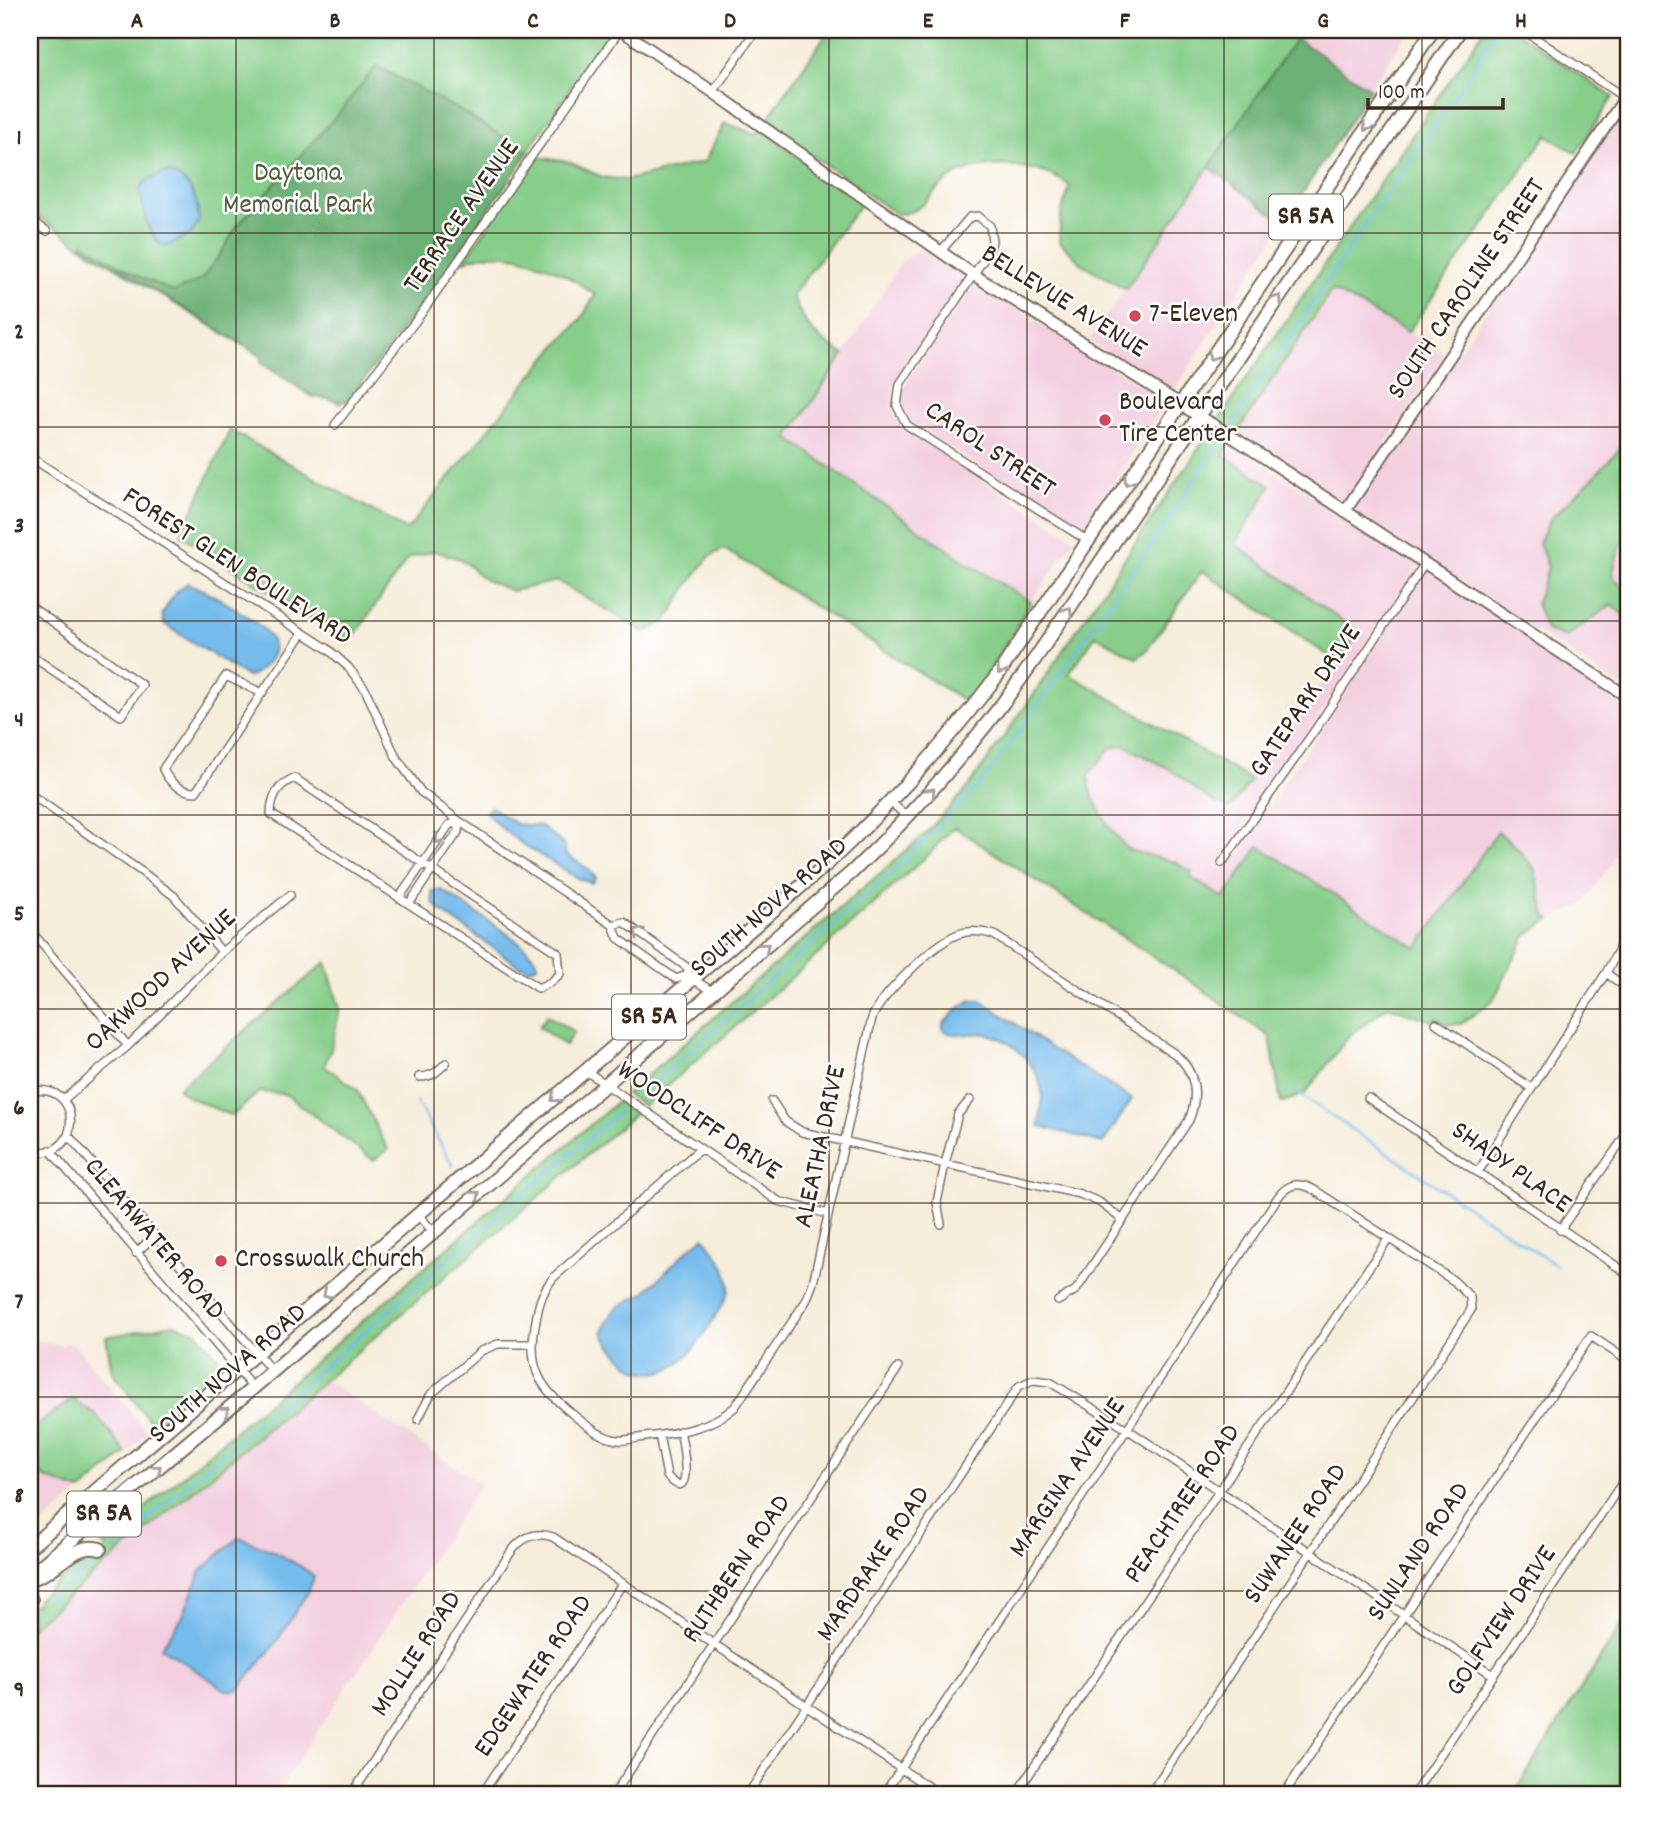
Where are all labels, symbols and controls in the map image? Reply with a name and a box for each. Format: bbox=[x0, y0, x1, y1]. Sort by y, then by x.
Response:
text: A bbox=[131, 6, 143, 39]
text: B bbox=[330, 6, 341, 39]
text: C bbox=[527, 6, 539, 39]
text: D bbox=[724, 6, 736, 39]
text: E bbox=[923, 6, 934, 39]
text: F bbox=[1120, 6, 1131, 39]
text: G bbox=[1317, 6, 1329, 39]
text: H bbox=[1515, 6, 1527, 39]
scale bar bbox=[1368, 66, 1502, 110]
text: 100 m bbox=[1378, 79, 1425, 109]
one-way arrow bbox=[1363, 119, 1376, 132]
text: 1 bbox=[16, 123, 22, 156]
street label: TERRACE AVENUE bbox=[395, 131, 531, 303]
park label: Daytona Memorial Park bbox=[223, 155, 373, 227]
street label: SOUTH CAROLINE STREET bbox=[1379, 171, 1557, 409]
road number: SR 5A bbox=[1269, 194, 1343, 240]
street label: BELLEVUE AVENUE bbox=[972, 236, 1154, 370]
one-way arrow bbox=[1269, 294, 1282, 307]
place label: 7-Eleven bbox=[1149, 296, 1238, 336]
marker: 7-Eleven bbox=[1127, 308, 1143, 324]
text: 2 bbox=[14, 317, 24, 350]
one-way arrow bbox=[1208, 348, 1221, 361]
place label: Boulevard Tire Center bbox=[1119, 384, 1237, 456]
street label: CAROL STREET bbox=[915, 392, 1063, 510]
marker: Boulevard Tire Center bbox=[1097, 412, 1113, 428]
one-way arrow bbox=[1124, 473, 1136, 486]
street label: FOREST GLEN BOULEVARD bbox=[113, 478, 359, 658]
text: 3 bbox=[14, 511, 24, 544]
one-way arrow bbox=[1060, 606, 1073, 619]
street label: GATEPARK DRIVE bbox=[1241, 617, 1373, 787]
one-way arrow bbox=[997, 662, 1009, 675]
text: 4 bbox=[14, 705, 24, 738]
one-way arrow bbox=[923, 787, 935, 800]
street label: SOUTH NOVA ROAD bbox=[682, 829, 858, 989]
one-way arrow bbox=[435, 831, 447, 844]
text: 5 bbox=[14, 899, 24, 932]
street label: OAKWOOD AVENUE bbox=[77, 901, 247, 1063]
one-way arrow bbox=[633, 928, 646, 940]
one-way arrow bbox=[757, 943, 770, 955]
road number: SR 5A bbox=[612, 994, 686, 1040]
street label: WOODCLIFF DRIVE bbox=[608, 1052, 789, 1192]
street label: ALEATHA DRIVE bbox=[785, 1062, 859, 1232]
one-way arrow bbox=[551, 1090, 564, 1102]
text: 6 bbox=[13, 1093, 25, 1126]
street label: SHADY PLACE bbox=[1442, 1113, 1579, 1225]
street label: CLEARWATER ROAD bbox=[73, 1150, 233, 1330]
one-way arrow bbox=[468, 1191, 481, 1203]
place label: Crosswalk Church bbox=[235, 1241, 424, 1281]
marker: Crosswalk Church bbox=[213, 1253, 229, 1269]
one-way arrow bbox=[322, 1286, 335, 1298]
text: 7 bbox=[15, 1287, 24, 1320]
street label: SOUTH NOVA ROAD bbox=[141, 1295, 317, 1455]
street label: MARGINA AVENUE bbox=[1001, 1391, 1138, 1567]
one-way arrow bbox=[217, 1407, 230, 1419]
street label: PEACHTREE ROAD bbox=[1116, 1417, 1252, 1593]
street label: SUWANEE ROAD bbox=[1235, 1457, 1359, 1613]
one-way arrow bbox=[149, 1465, 162, 1477]
street label: SUNLAND ROAD bbox=[1359, 1475, 1481, 1631]
street label: MARDRAKE ROAD bbox=[808, 1479, 942, 1651]
text: 8 bbox=[14, 1481, 24, 1514]
street label: RUTHBERN ROAD bbox=[673, 1488, 803, 1652]
road number: SR 5A bbox=[67, 1492, 141, 1536]
street label: GOLFVIEW DRIVE bbox=[1438, 1538, 1569, 1705]
street label: MOLLIE ROAD bbox=[362, 1584, 474, 1726]
street label: EDGEWATER ROAD bbox=[466, 1588, 604, 1766]
text: 9 bbox=[14, 1675, 24, 1708]

